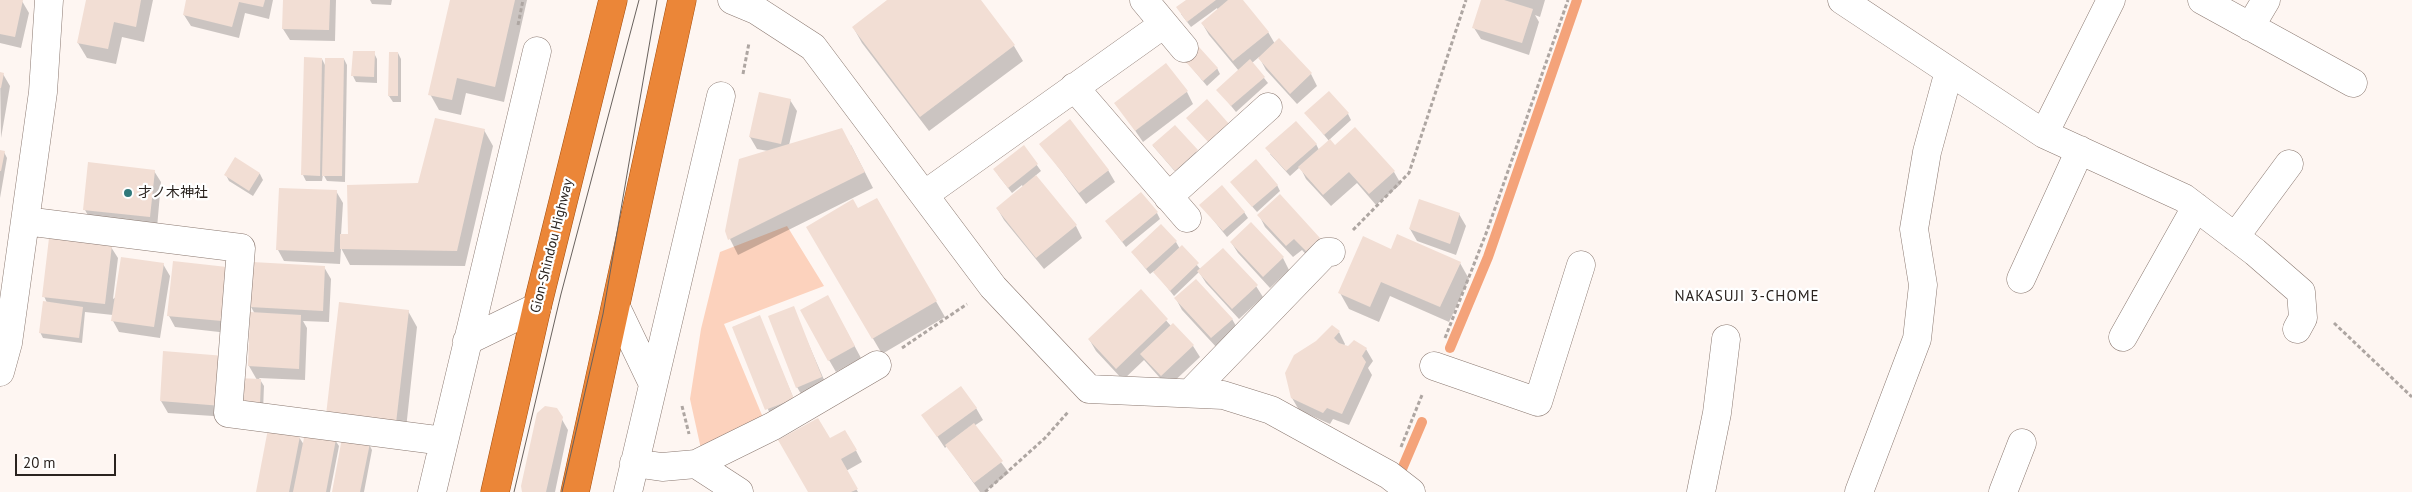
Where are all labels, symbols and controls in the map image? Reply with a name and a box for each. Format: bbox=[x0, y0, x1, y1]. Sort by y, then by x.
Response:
street label: Gion-Shindou Highway bbox=[527, 177, 577, 315]
place label: 才ノ木神社 bbox=[138, 185, 208, 201]
marker: 才ノ木神社 bbox=[122, 187, 134, 199]
district label: NAKASUJI 3-CHOME bbox=[1672, 288, 1822, 306]
scale bar bbox=[18, 444, 119, 476]
text: 20 m bbox=[23, 453, 56, 472]

